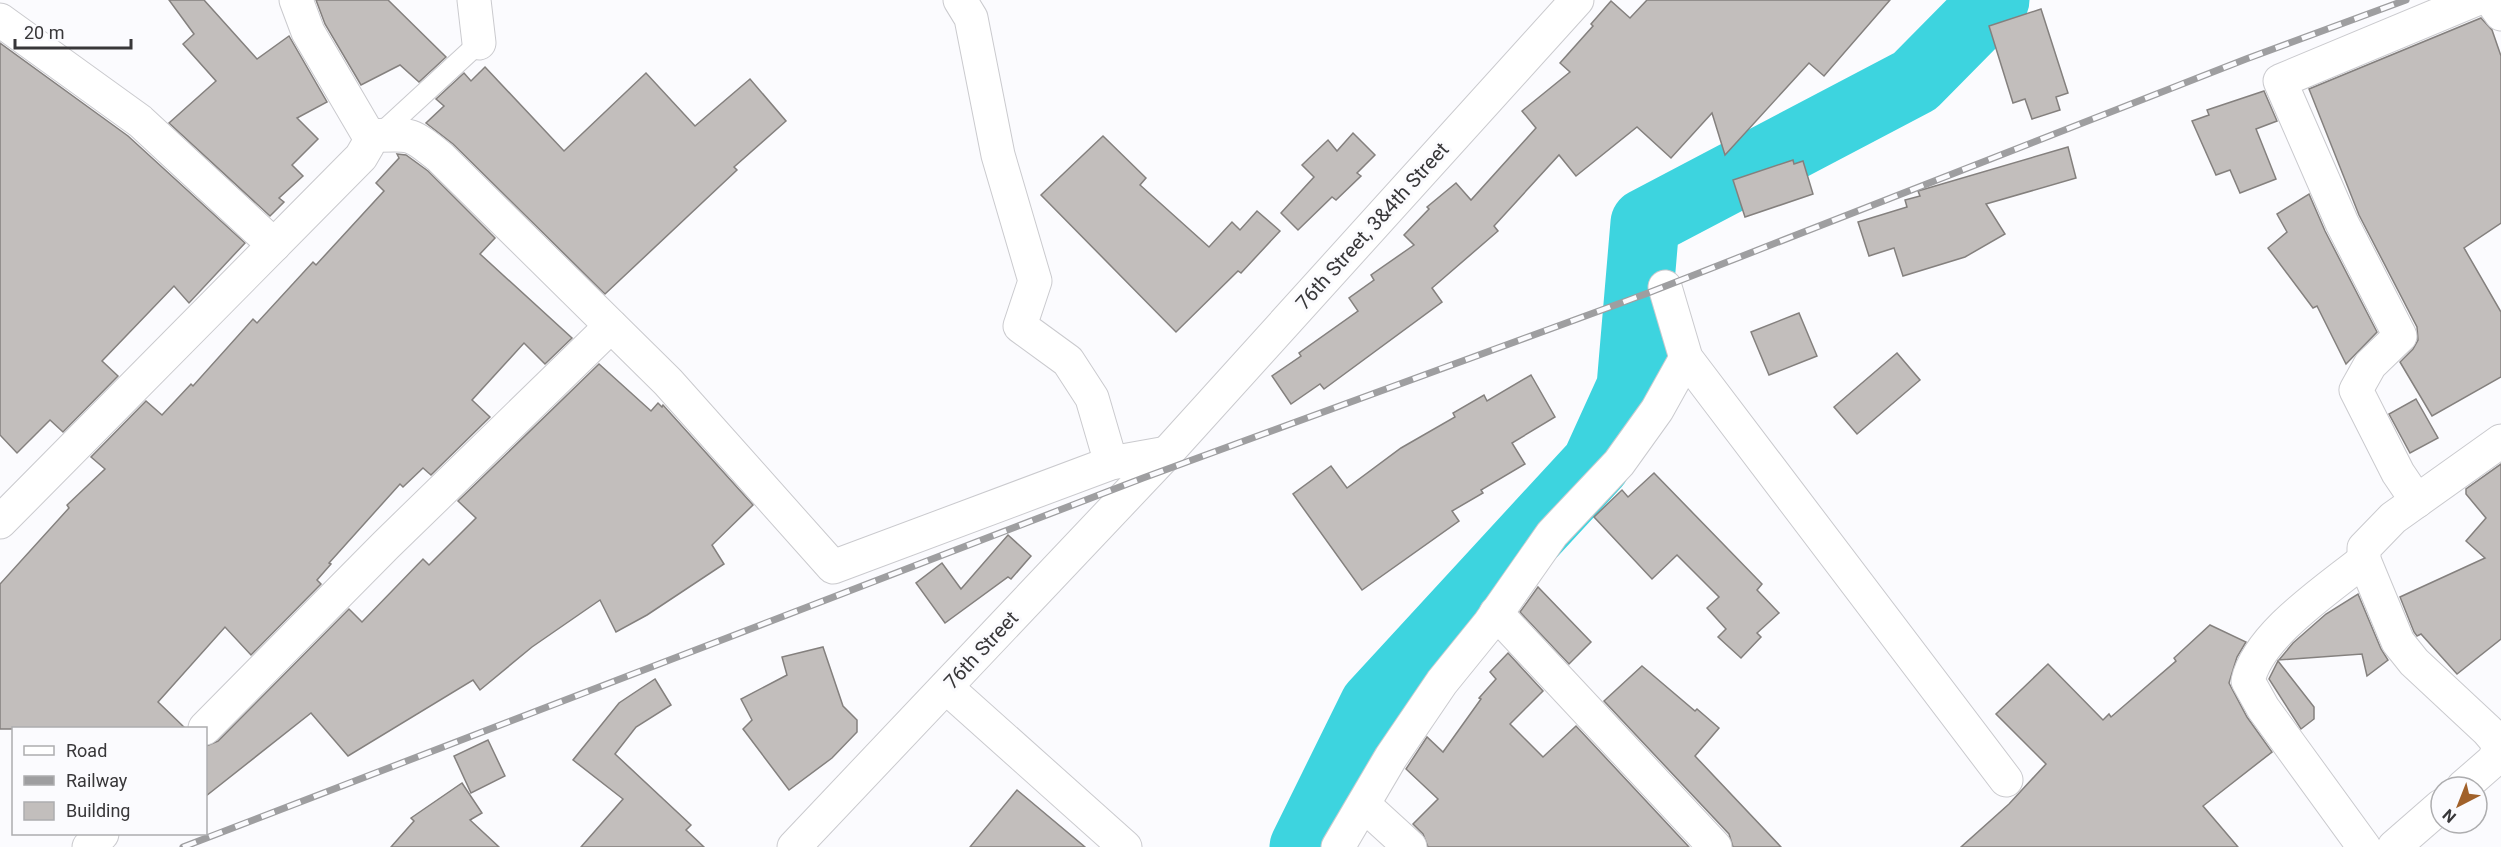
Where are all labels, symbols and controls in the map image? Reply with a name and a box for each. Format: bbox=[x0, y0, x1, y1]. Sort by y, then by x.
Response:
scale bar bbox=[15, 12, 130, 50]
text: 20 m bbox=[24, 22, 64, 43]
street label: 76th Street, 3&4th Street bbox=[1291, 137, 1453, 315]
street label: 76th Street bbox=[939, 606, 1023, 694]
legend bbox=[12, 727, 207, 835]
text: Road bbox=[66, 740, 107, 761]
text: Railway bbox=[66, 770, 128, 791]
north arrow bbox=[2429, 775, 2489, 835]
text: Building bbox=[66, 800, 130, 821]
text: N bbox=[2439, 805, 2460, 827]

